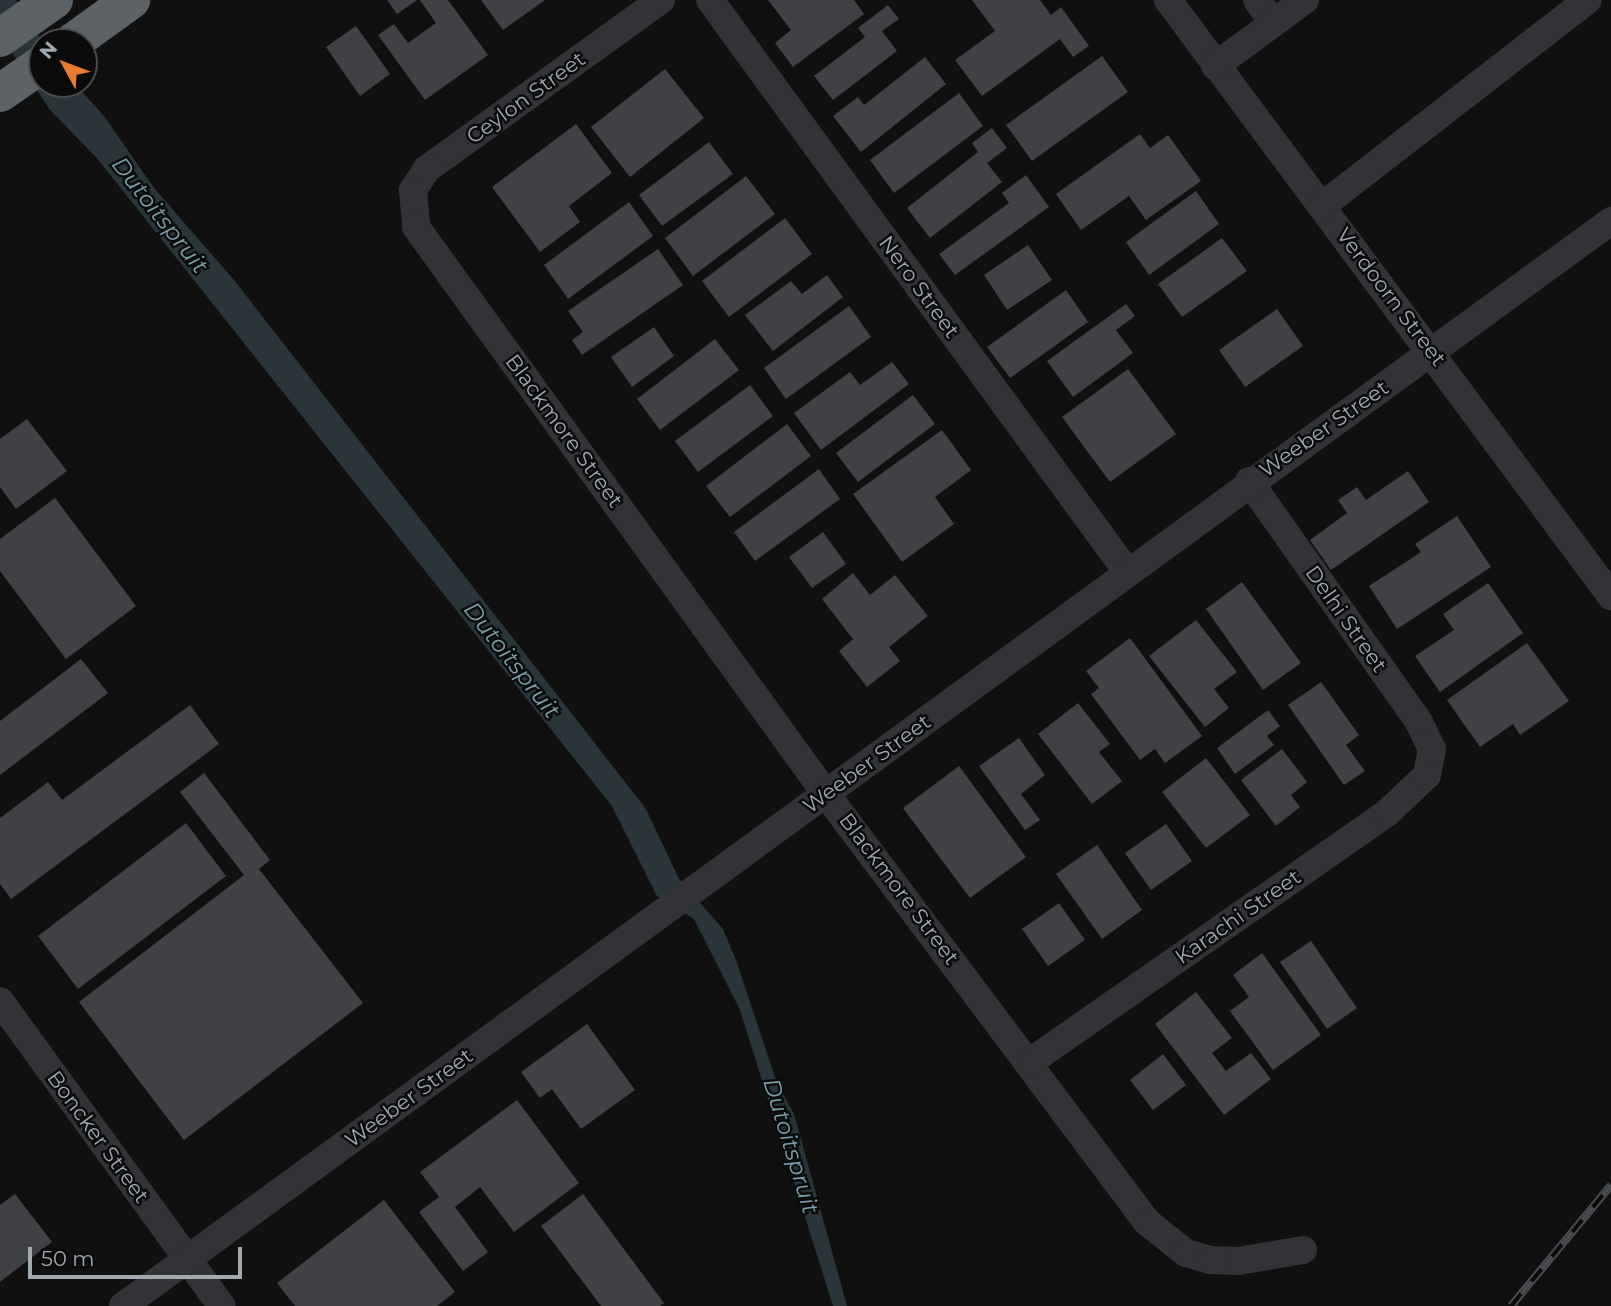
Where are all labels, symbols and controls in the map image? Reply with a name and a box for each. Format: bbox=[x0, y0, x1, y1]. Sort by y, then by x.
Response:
north arrow bbox=[28, 28, 98, 98]
text: N bbox=[35, 37, 62, 64]
street label: Ceylon Street bbox=[462, 47, 590, 149]
water label: Dutoitspruit bbox=[106, 151, 214, 279]
street label: Verdoorn Street bbox=[1331, 223, 1451, 371]
street label: Nero Street bbox=[874, 231, 964, 343]
street label: Blackmore Street bbox=[500, 349, 628, 513]
street label: Weeber Street bbox=[1255, 375, 1393, 483]
street label: Delhi Street bbox=[1300, 561, 1392, 677]
water label: Dutoitspruit bbox=[458, 596, 566, 724]
street label: Weeber Street bbox=[798, 709, 936, 819]
street label: Blackmore Street bbox=[834, 808, 964, 970]
street label: Karachi Street bbox=[1170, 864, 1306, 970]
street label: Weeber Street bbox=[340, 1043, 478, 1153]
street label: Boncker Street bbox=[42, 1066, 154, 1208]
water label: Dutoitspruit bbox=[757, 1075, 825, 1217]
scale bar bbox=[32, 1232, 245, 1276]
text: 50 m bbox=[41, 1246, 95, 1271]

